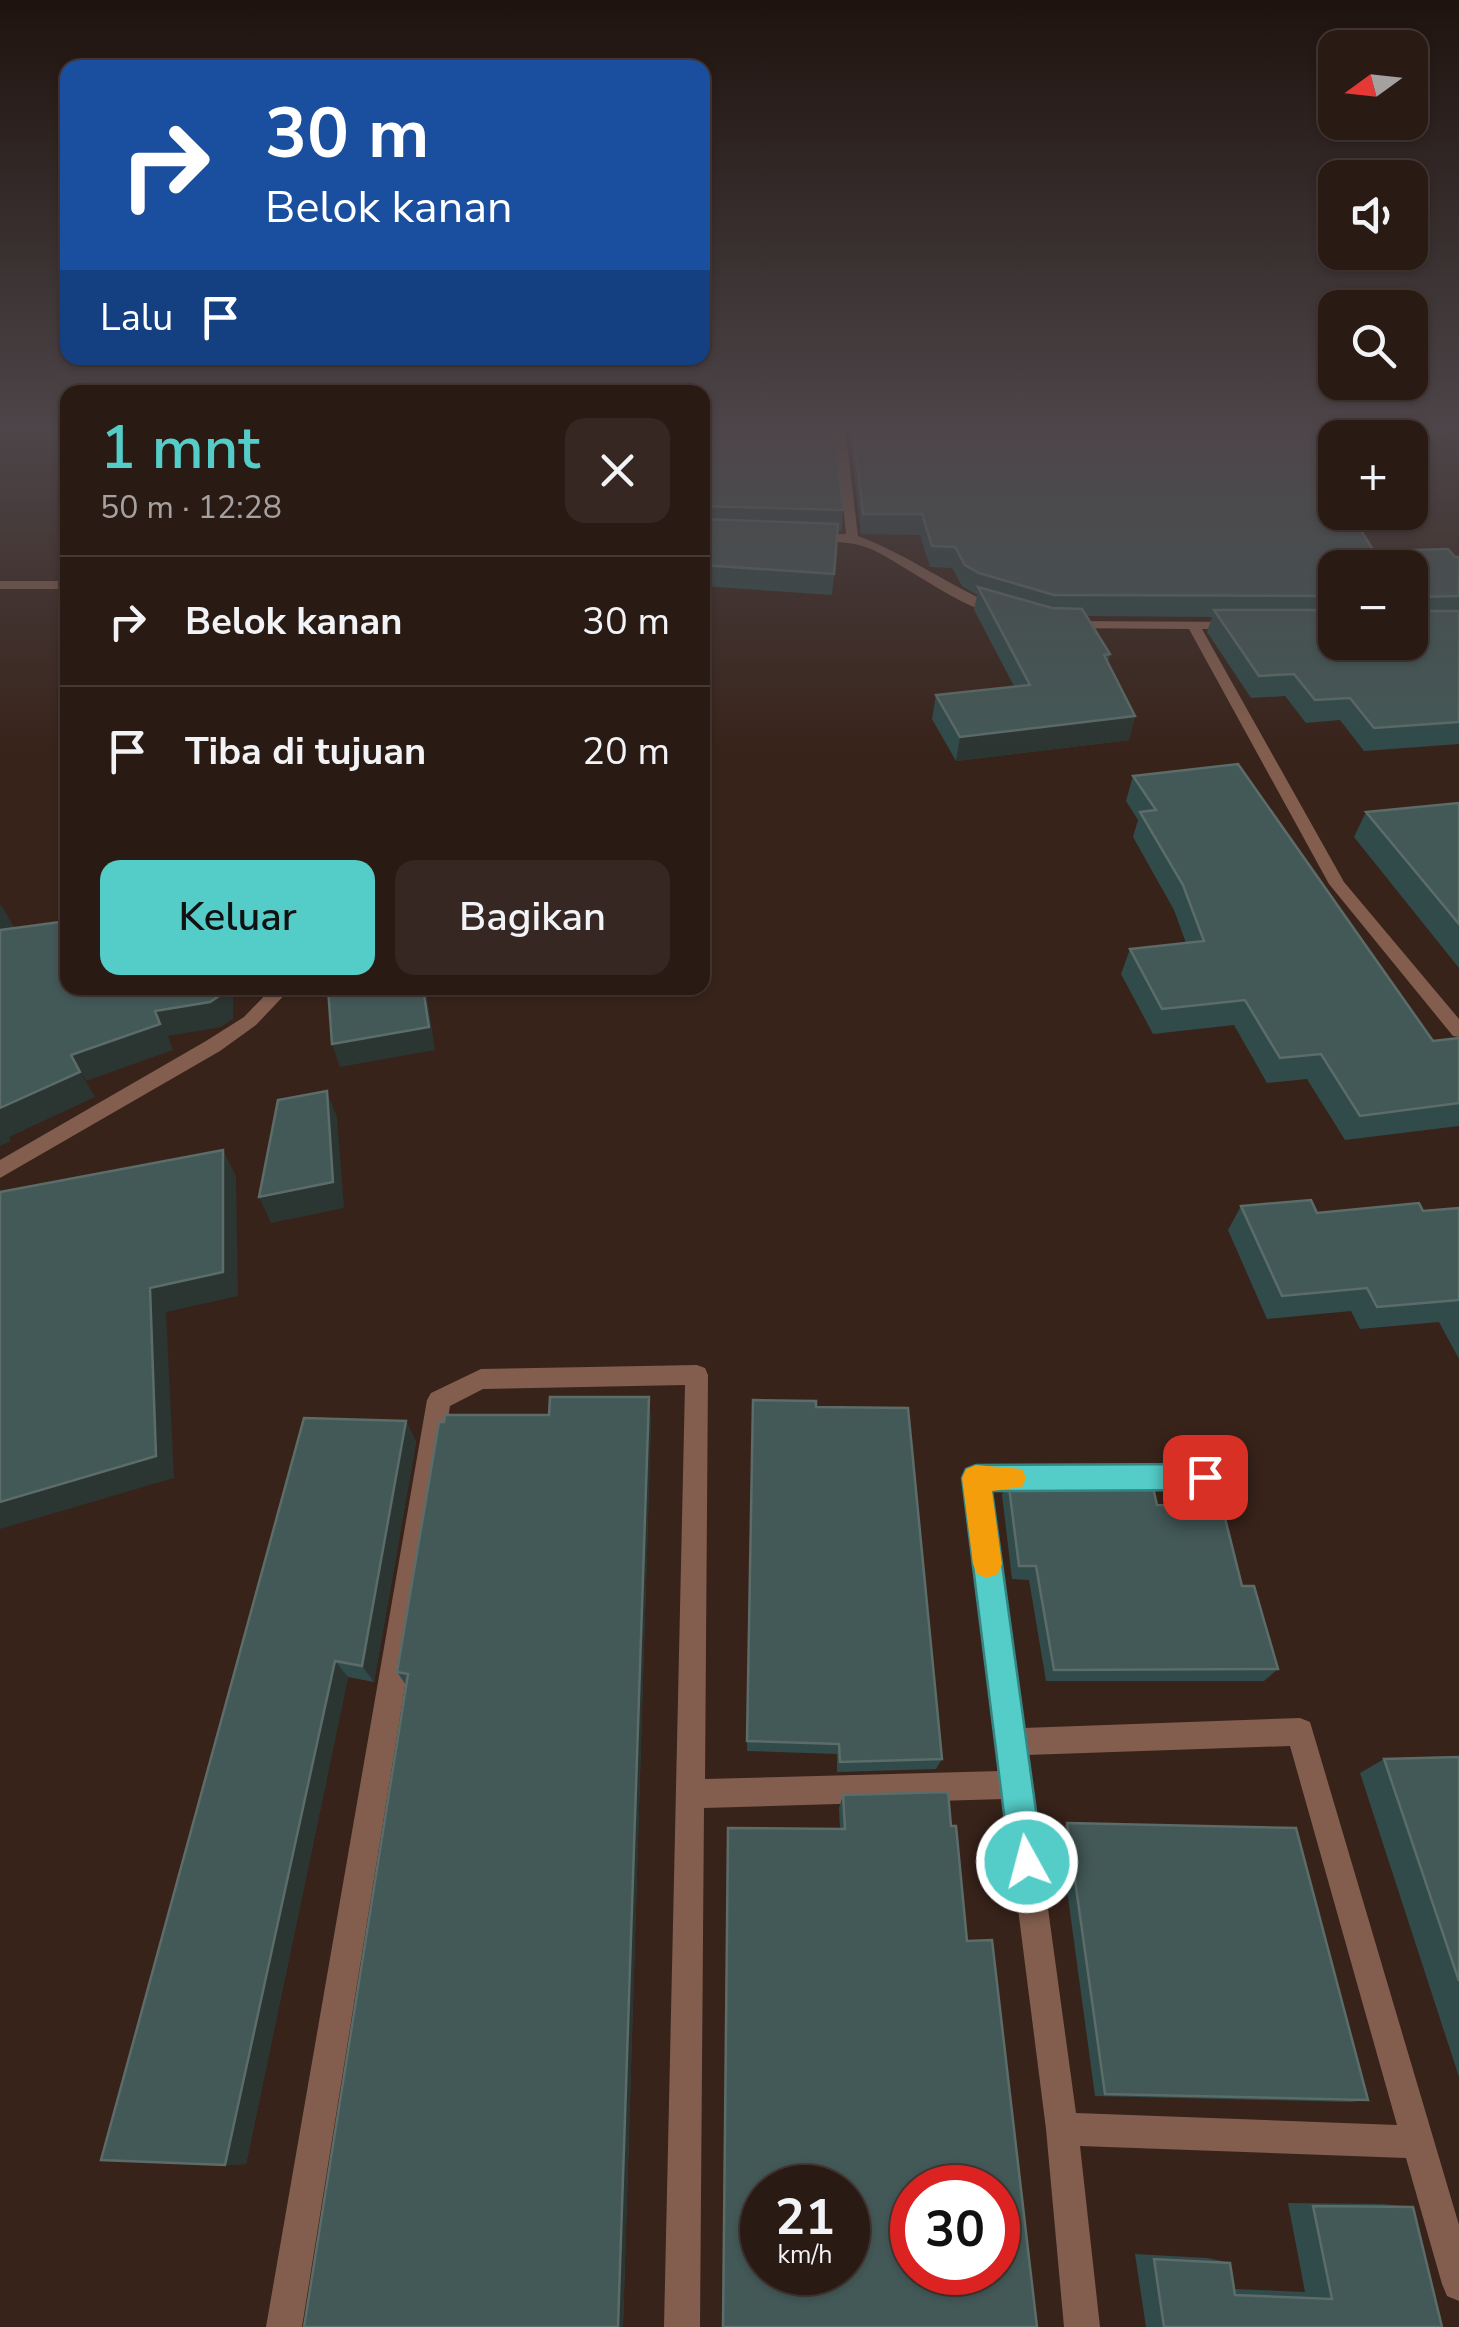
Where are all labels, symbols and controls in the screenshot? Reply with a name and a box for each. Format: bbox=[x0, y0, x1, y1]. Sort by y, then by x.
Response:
north arrow bbox=[1318, 30, 1428, 140]
map controls bbox=[1318, 30, 1428, 660]
text: 30 m bbox=[265, 86, 429, 182]
icon: right bbox=[100, 100, 230, 230]
button: sound bbox=[1318, 160, 1428, 270]
text: Belok kanan bbox=[265, 177, 513, 238]
icon: arrive bbox=[193, 290, 248, 345]
button: search bbox=[1318, 290, 1428, 400]
text: Lalu bbox=[100, 292, 173, 343]
text: 1 mnt bbox=[100, 407, 260, 489]
button: close bbox=[565, 418, 670, 523]
button: + bbox=[1318, 420, 1428, 530]
text: 50 m · 12:28 bbox=[100, 486, 282, 529]
button: − bbox=[1318, 550, 1428, 660]
icon: right bbox=[100, 594, 155, 649]
text: Belok kanan bbox=[185, 596, 402, 647]
text: 30 m bbox=[582, 596, 670, 647]
icon: arrive bbox=[100, 724, 155, 779]
text: Tiba di tujuan bbox=[185, 726, 426, 777]
text: 20 m bbox=[582, 726, 670, 777]
button: Keluar bbox=[100, 860, 375, 975]
button: Bagikan bbox=[395, 860, 670, 975]
pin bbox=[1163, 1435, 1248, 1520]
icon: arrive bbox=[1178, 1450, 1233, 1505]
position arrow bbox=[975, 1810, 1079, 1914]
speed limit sign: 30 bbox=[890, 2165, 1020, 2295]
text: 21 bbox=[775, 2183, 835, 2252]
text: km/h bbox=[777, 2238, 833, 2272]

